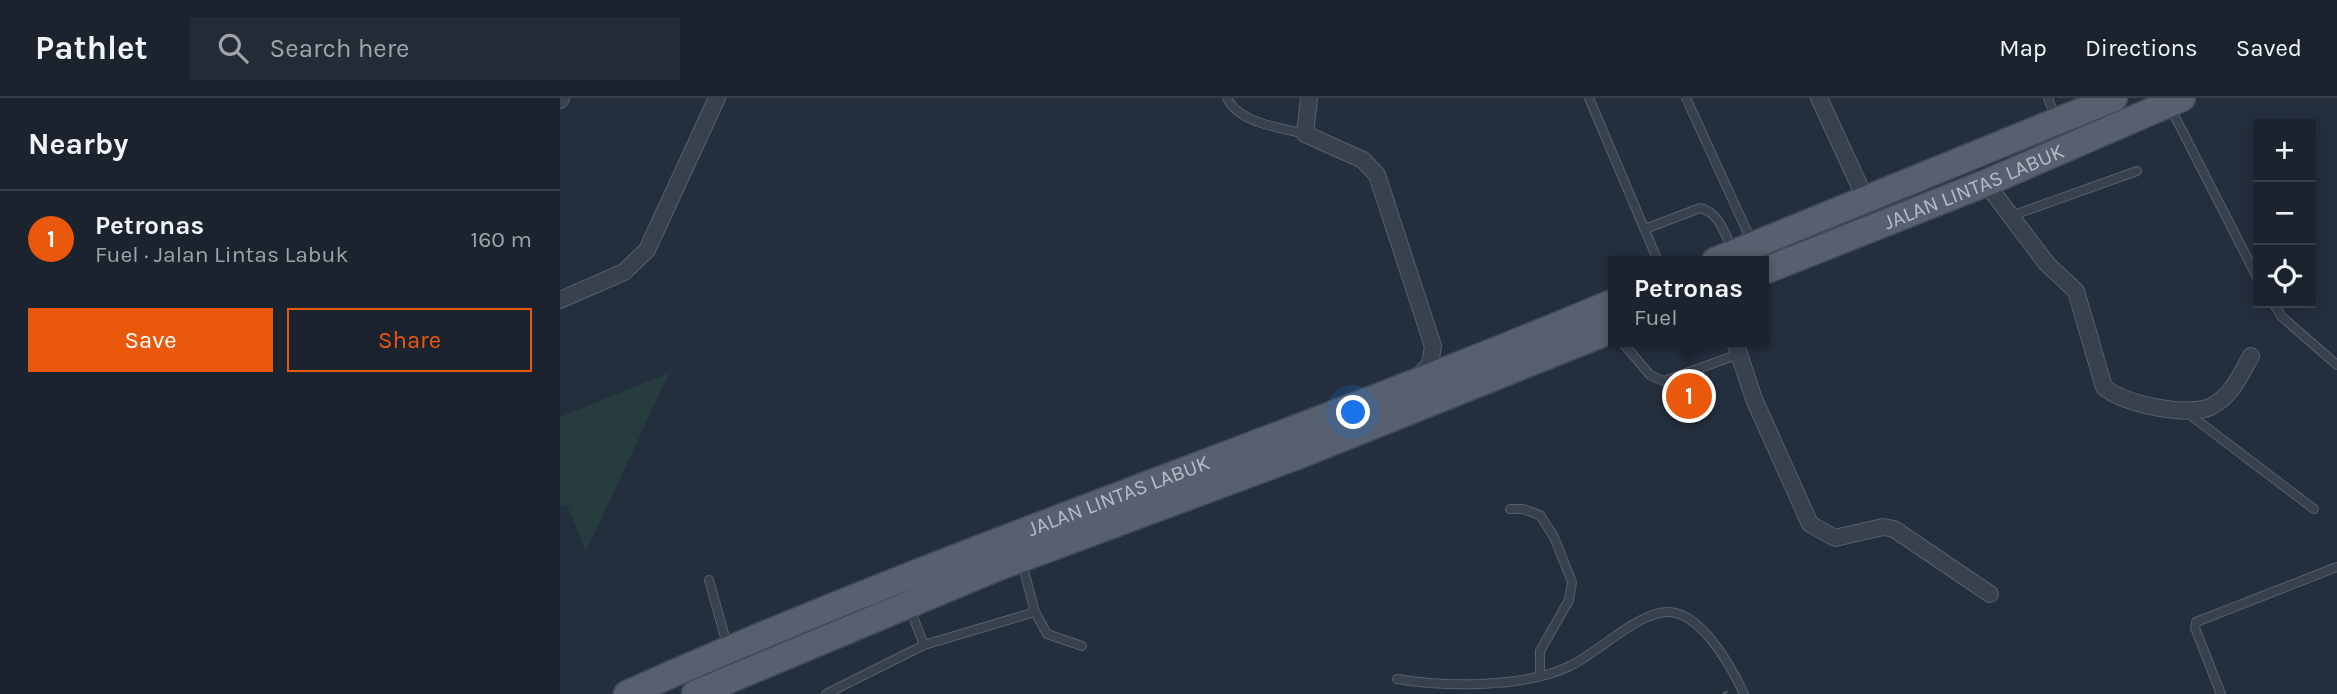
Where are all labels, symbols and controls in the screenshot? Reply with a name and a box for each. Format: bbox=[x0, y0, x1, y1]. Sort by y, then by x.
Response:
search box bbox=[190, 17, 680, 80]
text: Pathlet bbox=[35, 29, 148, 67]
icon: search bbox=[214, 29, 252, 67]
text: Search here bbox=[270, 33, 409, 64]
text: Map bbox=[1999, 34, 2047, 62]
text: Directions bbox=[2085, 34, 2198, 62]
text: Saved bbox=[2236, 34, 2302, 62]
map controls bbox=[2253, 119, 2316, 308]
button: + bbox=[2253, 119, 2316, 182]
text: Nearby bbox=[28, 126, 128, 162]
street label: JALAN LINTAS LABUK bbox=[1880, 139, 2068, 234]
button: − bbox=[2253, 182, 2316, 245]
text: Petronas bbox=[95, 210, 204, 241]
text: 1 bbox=[47, 226, 55, 253]
text: 160 m bbox=[471, 226, 532, 253]
text: Fuel · Jalan Lintas Labuk bbox=[95, 241, 348, 268]
button: locate bbox=[2253, 245, 2316, 308]
popup bbox=[1608, 256, 1769, 347]
text: Petronas bbox=[1634, 273, 1743, 304]
text: Fuel bbox=[1634, 304, 1678, 331]
button: Save bbox=[28, 308, 273, 372]
button: Share bbox=[287, 308, 532, 372]
pin: 1 bbox=[1666, 370, 1712, 422]
your location bbox=[1336, 395, 1370, 429]
street label: JALAN LINTAS LABUK bbox=[1024, 450, 1213, 541]

